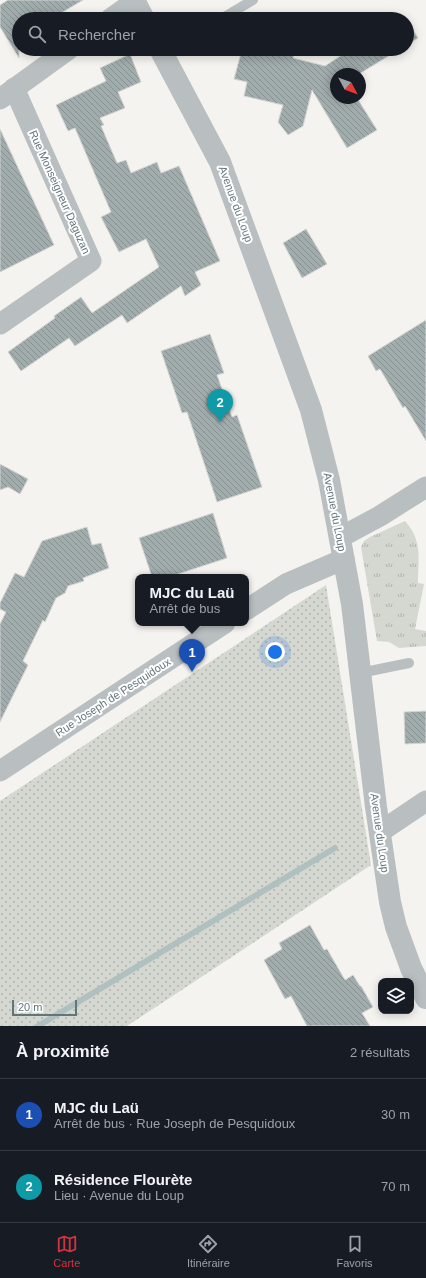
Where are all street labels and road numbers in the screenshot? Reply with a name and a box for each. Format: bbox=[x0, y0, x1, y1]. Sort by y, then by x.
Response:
street label: Rue Monseigneur Daguzan bbox=[27, 128, 93, 256]
street label: Avenue du Loup bbox=[217, 164, 255, 244]
street label: Avenue du Loup bbox=[321, 472, 349, 552]
street label: Rue Joseph de Pesquidoux bbox=[53, 655, 173, 739]
street label: Avenue du Loup bbox=[368, 793, 392, 873]

